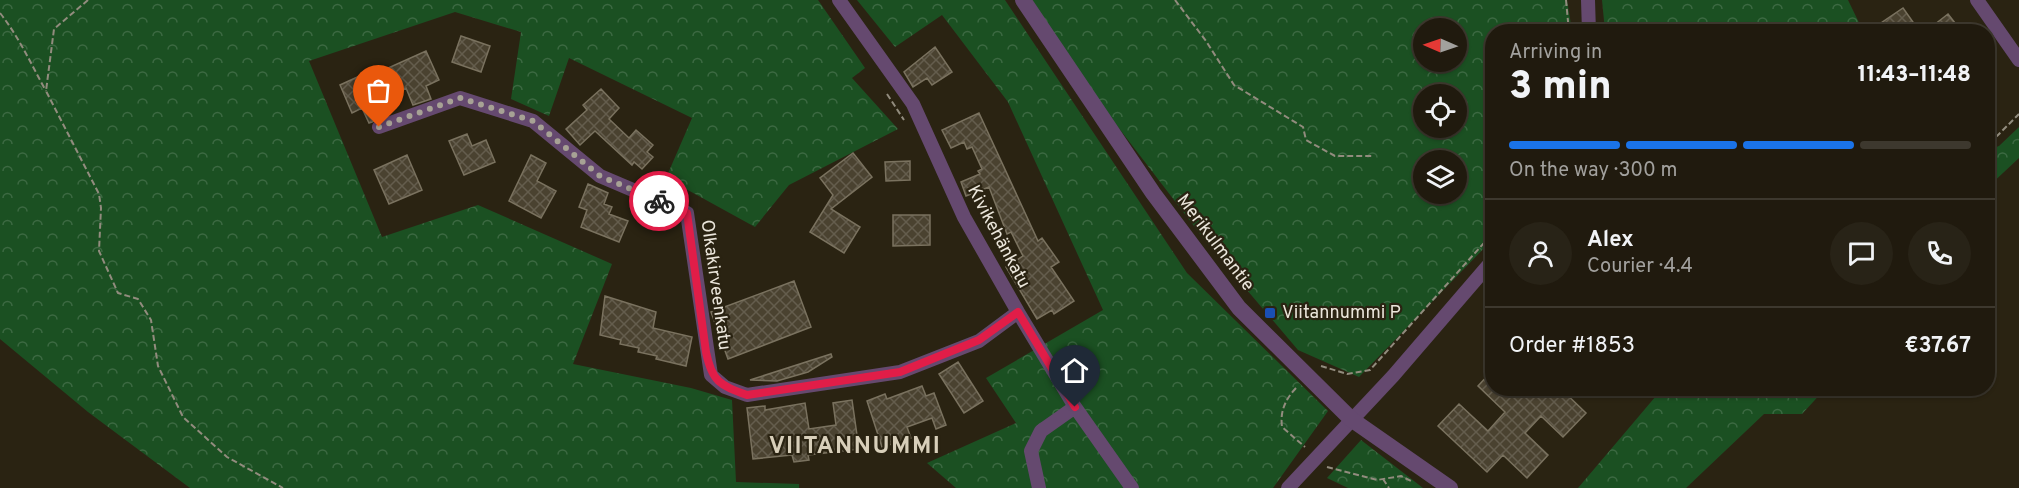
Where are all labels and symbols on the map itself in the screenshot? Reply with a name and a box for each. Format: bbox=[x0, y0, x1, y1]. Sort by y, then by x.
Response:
north arrow bbox=[1413, 18, 1467, 72]
pin bbox=[353, 65, 404, 127]
courier bbox=[629, 171, 689, 231]
street label: Kivikehänkatu bbox=[961, 182, 1035, 292]
street label: Merikulmantie bbox=[1171, 190, 1259, 296]
street label: Olkakirveenkatu bbox=[694, 218, 736, 352]
place label: Viitannummi P bbox=[1282, 302, 1401, 325]
marker: Viitannummi P bbox=[1263, 306, 1277, 320]
pin bbox=[1049, 345, 1100, 407]
district label: VIITANNUMMI bbox=[769, 432, 941, 462]

